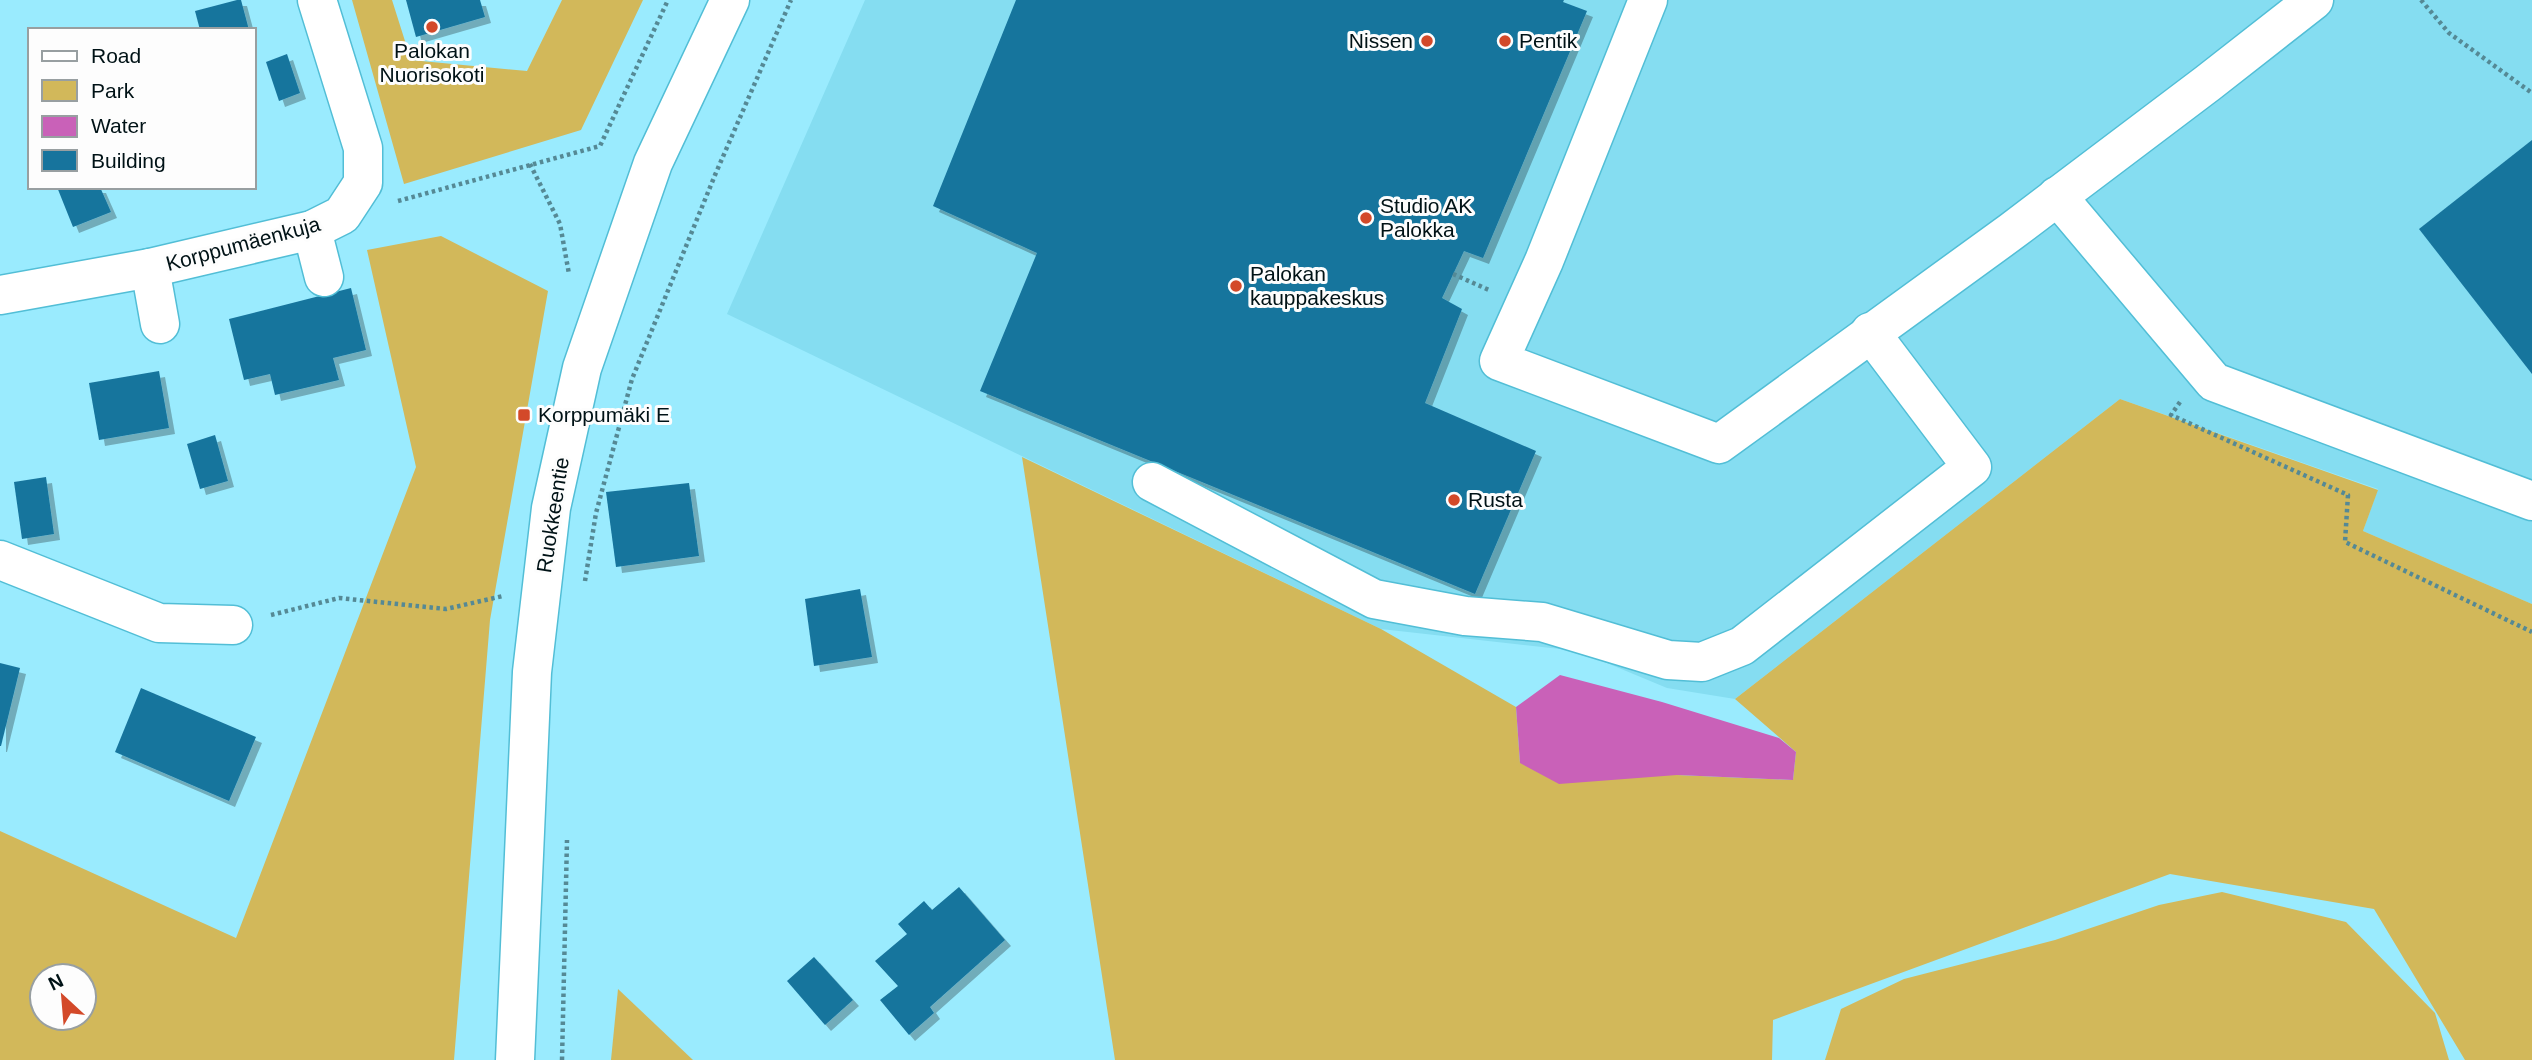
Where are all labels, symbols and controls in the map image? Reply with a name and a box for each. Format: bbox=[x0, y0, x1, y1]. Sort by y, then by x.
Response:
marker: Palokan Nuorisokoti bbox=[424, 19, 440, 35]
legend bbox=[28, 28, 256, 189]
place label: Nissen bbox=[1349, 29, 1413, 52]
place label: Pentik bbox=[1519, 29, 1578, 52]
marker: Nissen bbox=[1419, 33, 1435, 49]
marker: Pentik bbox=[1497, 33, 1513, 49]
place label: Palokan Nuorisokoti bbox=[379, 39, 485, 86]
text: Road bbox=[91, 44, 141, 67]
text: Park bbox=[91, 79, 135, 102]
text: Water bbox=[91, 114, 146, 137]
text: Building bbox=[91, 149, 166, 172]
place label: Studio AK Palokka bbox=[1380, 194, 1472, 241]
marker: Studio AK Palokka bbox=[1358, 210, 1374, 226]
street label: Korppumäenkuja bbox=[163, 212, 323, 275]
place label: Palokan kauppakeskus bbox=[1250, 262, 1384, 309]
marker: Palokan kauppakeskus bbox=[1228, 278, 1244, 294]
place label: Korppumäki E bbox=[538, 403, 670, 426]
marker: Korppumäki E bbox=[516, 407, 532, 423]
street label: Ruokkeentie bbox=[532, 455, 573, 574]
place label: Rusta bbox=[1468, 488, 1523, 511]
marker: Rusta bbox=[1446, 492, 1462, 508]
north arrow bbox=[28, 962, 98, 1032]
text: N bbox=[45, 970, 67, 995]

